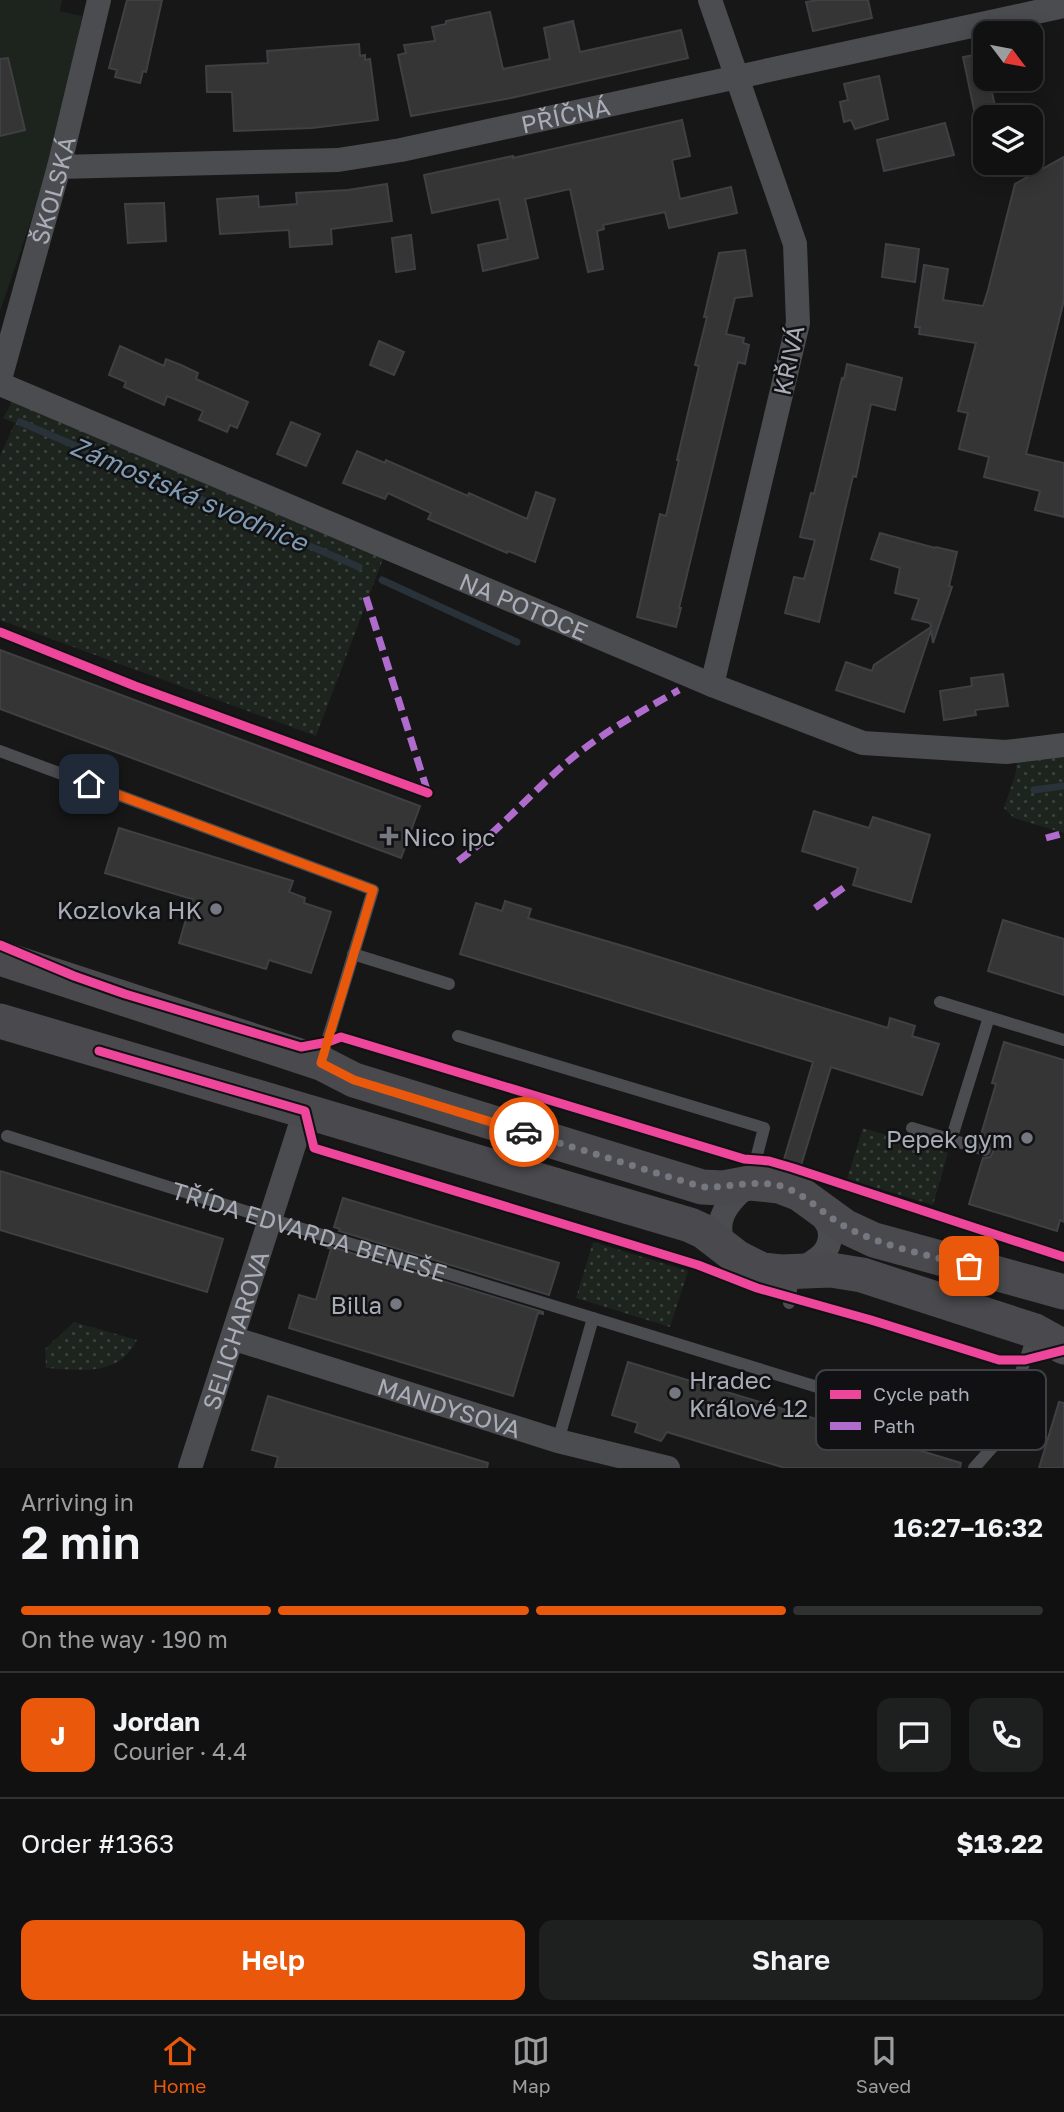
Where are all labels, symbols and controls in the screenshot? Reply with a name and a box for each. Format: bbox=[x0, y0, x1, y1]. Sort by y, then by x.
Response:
north arrow bbox=[973, 21, 1043, 91]
map controls bbox=[973, 21, 1043, 175]
street label: PŘÍČNÁ bbox=[518, 91, 612, 138]
button: layers bbox=[973, 105, 1043, 175]
street label: ŠKOLSKÁ bbox=[24, 133, 80, 248]
street label: KŘIVÁ bbox=[766, 323, 810, 397]
water label: Zámostská svodnice bbox=[66, 430, 314, 559]
street label: NA POTOCE bbox=[456, 566, 593, 645]
pin bbox=[59, 754, 119, 814]
icon: home bbox=[70, 765, 108, 803]
place label: Nico ipc bbox=[403, 822, 495, 851]
marker: Nico ipc bbox=[381, 828, 397, 844]
place label: Kozlovka HK bbox=[57, 895, 202, 924]
marker: Kozlovka HK bbox=[208, 901, 224, 917]
courier bbox=[489, 1097, 559, 1167]
icon: car bbox=[505, 1113, 543, 1151]
place label: Pepek gym bbox=[886, 1124, 1013, 1153]
marker: Pepek gym bbox=[1019, 1130, 1035, 1146]
street label: TŘÍDA EDVARDA BENEŠE bbox=[168, 1174, 451, 1287]
pin bbox=[939, 1236, 999, 1296]
street label: SELICHAROVA bbox=[195, 1247, 274, 1413]
icon: bag bbox=[950, 1247, 988, 1285]
place label: Billa bbox=[331, 1290, 382, 1319]
marker: Billa bbox=[388, 1296, 404, 1312]
place label: Hradec Králové 12 bbox=[689, 1365, 808, 1422]
street label: MANDYSOVA bbox=[374, 1370, 525, 1443]
legend bbox=[816, 1370, 1046, 1450]
text: Cycle path bbox=[873, 1382, 970, 1405]
marker: Hradec Králové 12 bbox=[667, 1385, 683, 1401]
text: Path bbox=[873, 1414, 915, 1437]
text: Arriving in bbox=[21, 1488, 134, 1516]
text: 16:27–16:32 bbox=[894, 1512, 1043, 1543]
text: 2 min bbox=[21, 1514, 141, 1569]
text: On the way · 190 m bbox=[21, 1625, 228, 1653]
button: chat bbox=[877, 1698, 951, 1772]
button: phone bbox=[969, 1698, 1043, 1772]
text: Jordan bbox=[113, 1706, 200, 1737]
text: J bbox=[51, 1720, 65, 1751]
text: Courier · 4.4 bbox=[113, 1737, 247, 1765]
text: Order #1363 bbox=[21, 1828, 174, 1859]
text: $13.22 bbox=[956, 1828, 1043, 1859]
button: Help bbox=[21, 1920, 525, 2000]
button: Share bbox=[539, 1920, 1043, 2000]
tab: Home bbox=[153, 2032, 206, 2097]
tab: Map bbox=[512, 2032, 550, 2097]
tab: Saved bbox=[856, 2032, 911, 2097]

